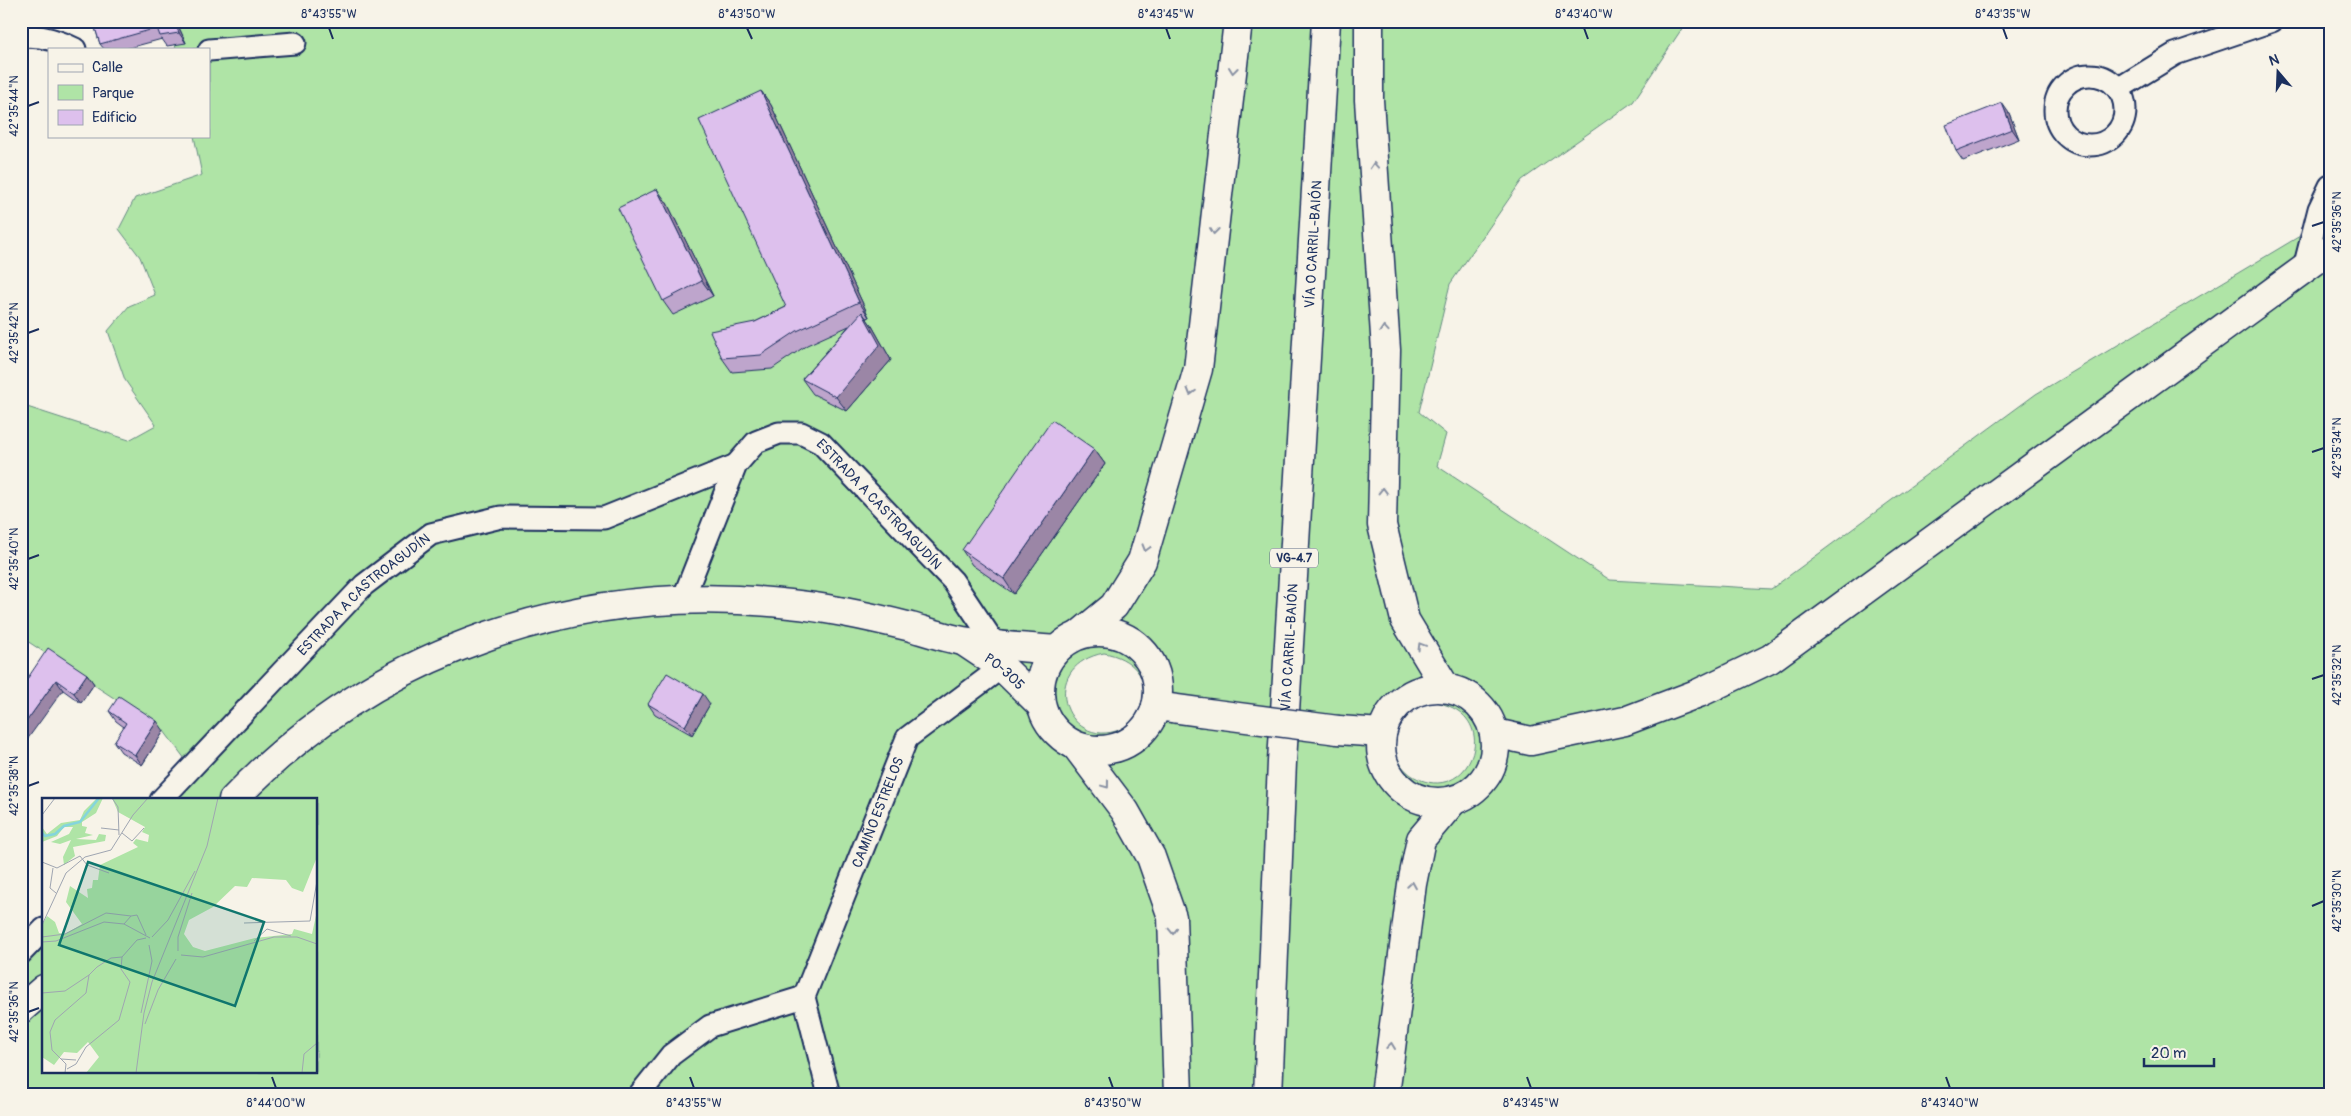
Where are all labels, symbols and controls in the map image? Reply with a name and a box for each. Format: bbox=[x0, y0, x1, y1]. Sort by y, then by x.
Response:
text: 8°43'55"W bbox=[301, 7, 357, 22]
text: 8°43'50"W bbox=[718, 7, 776, 22]
text: 8°43'45"W bbox=[1138, 7, 1194, 22]
text: 8°43'40"W bbox=[1555, 7, 1613, 22]
text: 8°43'35"W bbox=[1975, 7, 2031, 22]
legend bbox=[48, 48, 210, 138]
north arrow bbox=[2254, 48, 2304, 98]
text: N bbox=[2267, 51, 2281, 70]
text: Calle bbox=[92, 58, 123, 77]
one-way arrow bbox=[1228, 66, 1239, 74]
text: 42°35'44"N bbox=[7, 75, 22, 137]
text: Parque bbox=[92, 84, 135, 103]
text: Edificio bbox=[92, 108, 137, 127]
one-way arrow bbox=[1368, 162, 1379, 170]
street label: VÍA O CARRIL-BAIÓN bbox=[1300, 180, 1326, 309]
text: 42°35'36"N bbox=[2330, 191, 2345, 253]
one-way arrow bbox=[1209, 227, 1220, 235]
text: 42°35'42"N bbox=[7, 302, 22, 364]
one-way arrow bbox=[1379, 324, 1390, 332]
one-way arrow bbox=[1187, 387, 1197, 395]
text: 42°35'34"N bbox=[2330, 417, 2345, 479]
street label: ESTRADA A CASTROAGUDÍN bbox=[813, 436, 945, 573]
one-way arrow bbox=[1378, 487, 1388, 494]
text: 42°35'40"N bbox=[7, 528, 22, 590]
street label: ESTRADA A CASTROAGUDÍN bbox=[294, 530, 433, 659]
one-way arrow bbox=[1142, 543, 1152, 551]
road number: VG-4.7 bbox=[1270, 548, 1318, 568]
street label: VÍA O CARRIL-BAIÓN bbox=[1277, 583, 1302, 712]
one-way arrow bbox=[1417, 643, 1427, 652]
text: 42°35'32"N bbox=[2330, 645, 2345, 705]
street label: PO-305 bbox=[981, 650, 1028, 693]
street label: CAMIÑO ESTRELOS bbox=[848, 755, 908, 870]
text: 42°35'38"N bbox=[7, 756, 22, 816]
one-way arrow bbox=[1100, 779, 1108, 788]
inset map bbox=[42, 798, 318, 1074]
text: 42°35'30"N bbox=[2330, 870, 2345, 932]
one-way arrow bbox=[1406, 881, 1416, 890]
one-way arrow bbox=[1167, 927, 1178, 935]
text: 42°35'36"N bbox=[7, 981, 22, 1043]
scale bar bbox=[2144, 1036, 2214, 1068]
one-way arrow bbox=[1385, 1042, 1396, 1050]
text: 20 m bbox=[2151, 1044, 2186, 1063]
text: 8°44'00"W bbox=[246, 1096, 306, 1111]
text: 8°43'55"W bbox=[666, 1096, 722, 1111]
text: 8°43'50"W bbox=[1084, 1096, 1142, 1111]
text: 8°43'45"W bbox=[1503, 1096, 1559, 1111]
text: 8°43'40"W bbox=[1921, 1096, 1979, 1111]

